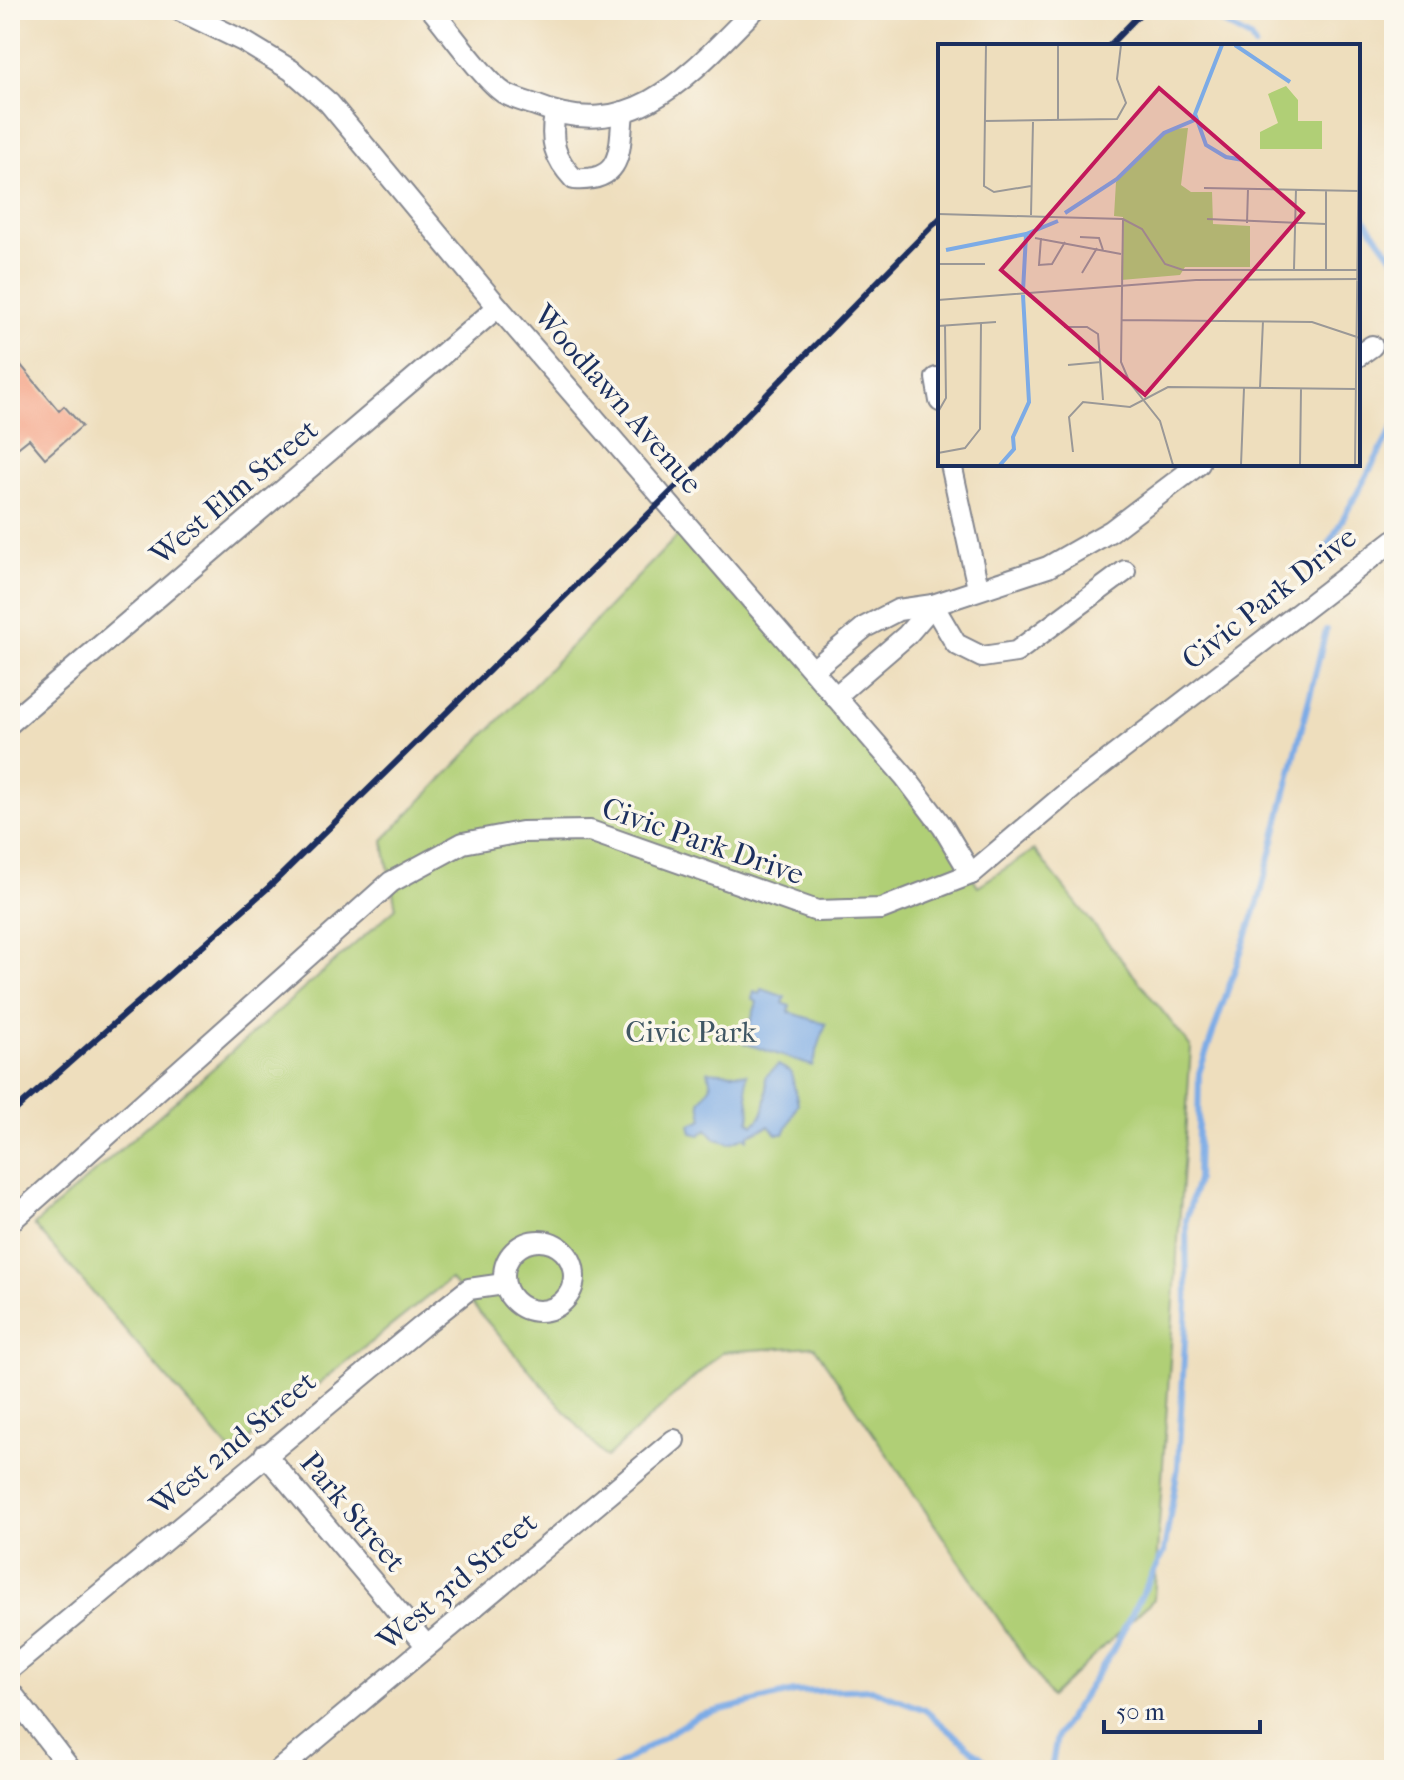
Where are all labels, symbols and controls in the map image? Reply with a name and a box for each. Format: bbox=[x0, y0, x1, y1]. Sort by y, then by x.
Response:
inset map bbox=[938, 44, 1360, 466]
street label: Woodlawn Avenue bbox=[525, 297, 709, 501]
street label: West Elm Street bbox=[143, 412, 325, 573]
street label: Civic Park Drive bbox=[1175, 520, 1363, 677]
street label: Civic Park Drive bbox=[597, 791, 808, 892]
park label: Civic Park bbox=[625, 1015, 757, 1050]
street label: West 2nd Street bbox=[143, 1364, 323, 1523]
street label: Park Street bbox=[293, 1445, 413, 1579]
street label: West 3rd Street bbox=[370, 1504, 544, 1659]
scale bar bbox=[1104, 1684, 1260, 1734]
text: 50 m bbox=[1116, 1698, 1165, 1726]

